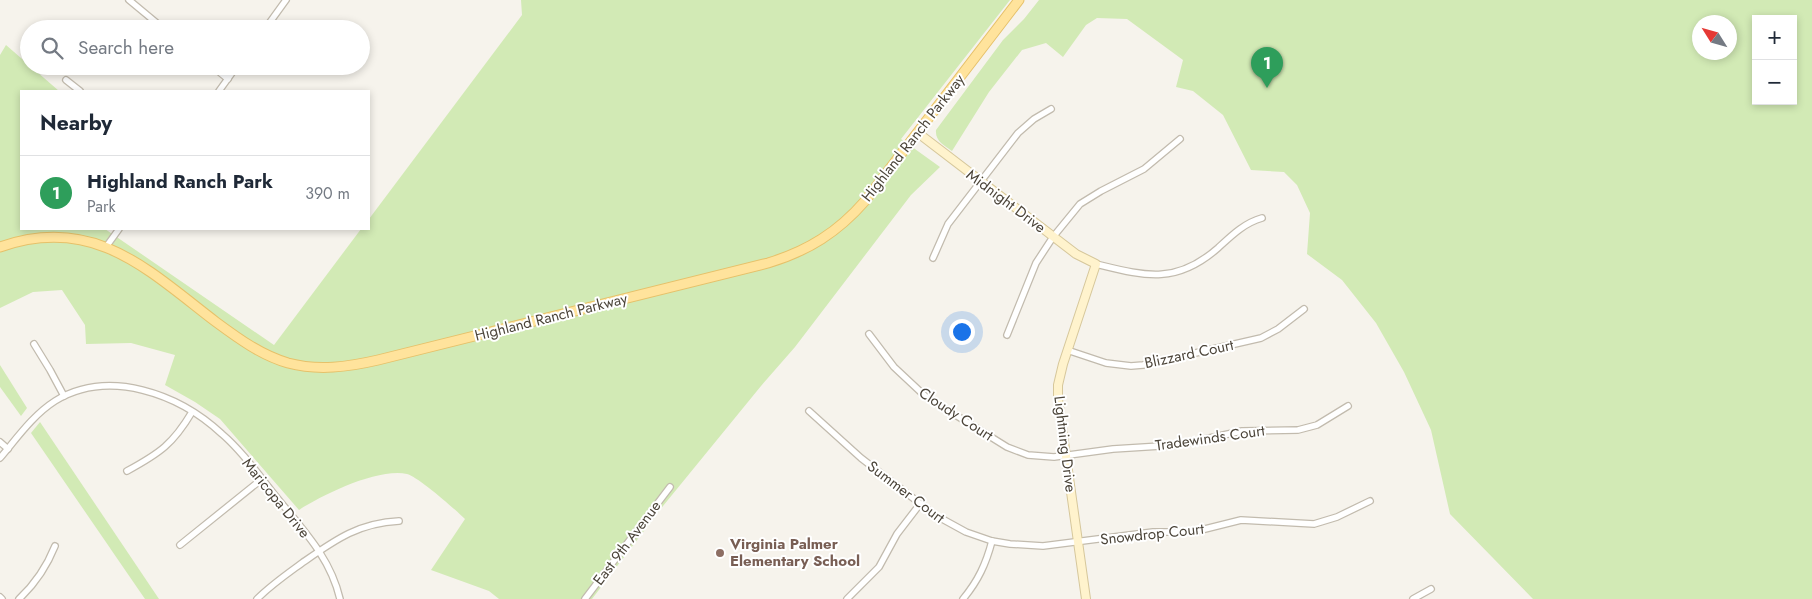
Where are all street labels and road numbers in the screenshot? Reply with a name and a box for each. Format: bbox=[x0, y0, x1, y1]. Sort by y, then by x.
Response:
street label: Highland Ranch Parkway bbox=[856, 69, 970, 206]
street label: Midnight Drive bbox=[962, 164, 1050, 238]
street label: Highland Ranch Parkway bbox=[472, 287, 630, 347]
street label: Blizzard Court bbox=[1142, 334, 1236, 374]
street label: Cloudy Court bbox=[915, 382, 998, 446]
street label: Lightning Drive bbox=[1048, 395, 1082, 494]
street label: Tradewinds Court bbox=[1154, 419, 1267, 457]
street label: Maricopa Drive bbox=[237, 453, 315, 543]
street label: Summer Court bbox=[863, 456, 950, 529]
street label: East 9th Avenue bbox=[588, 496, 666, 590]
street label: Snowdrop Court bbox=[1099, 518, 1205, 550]

